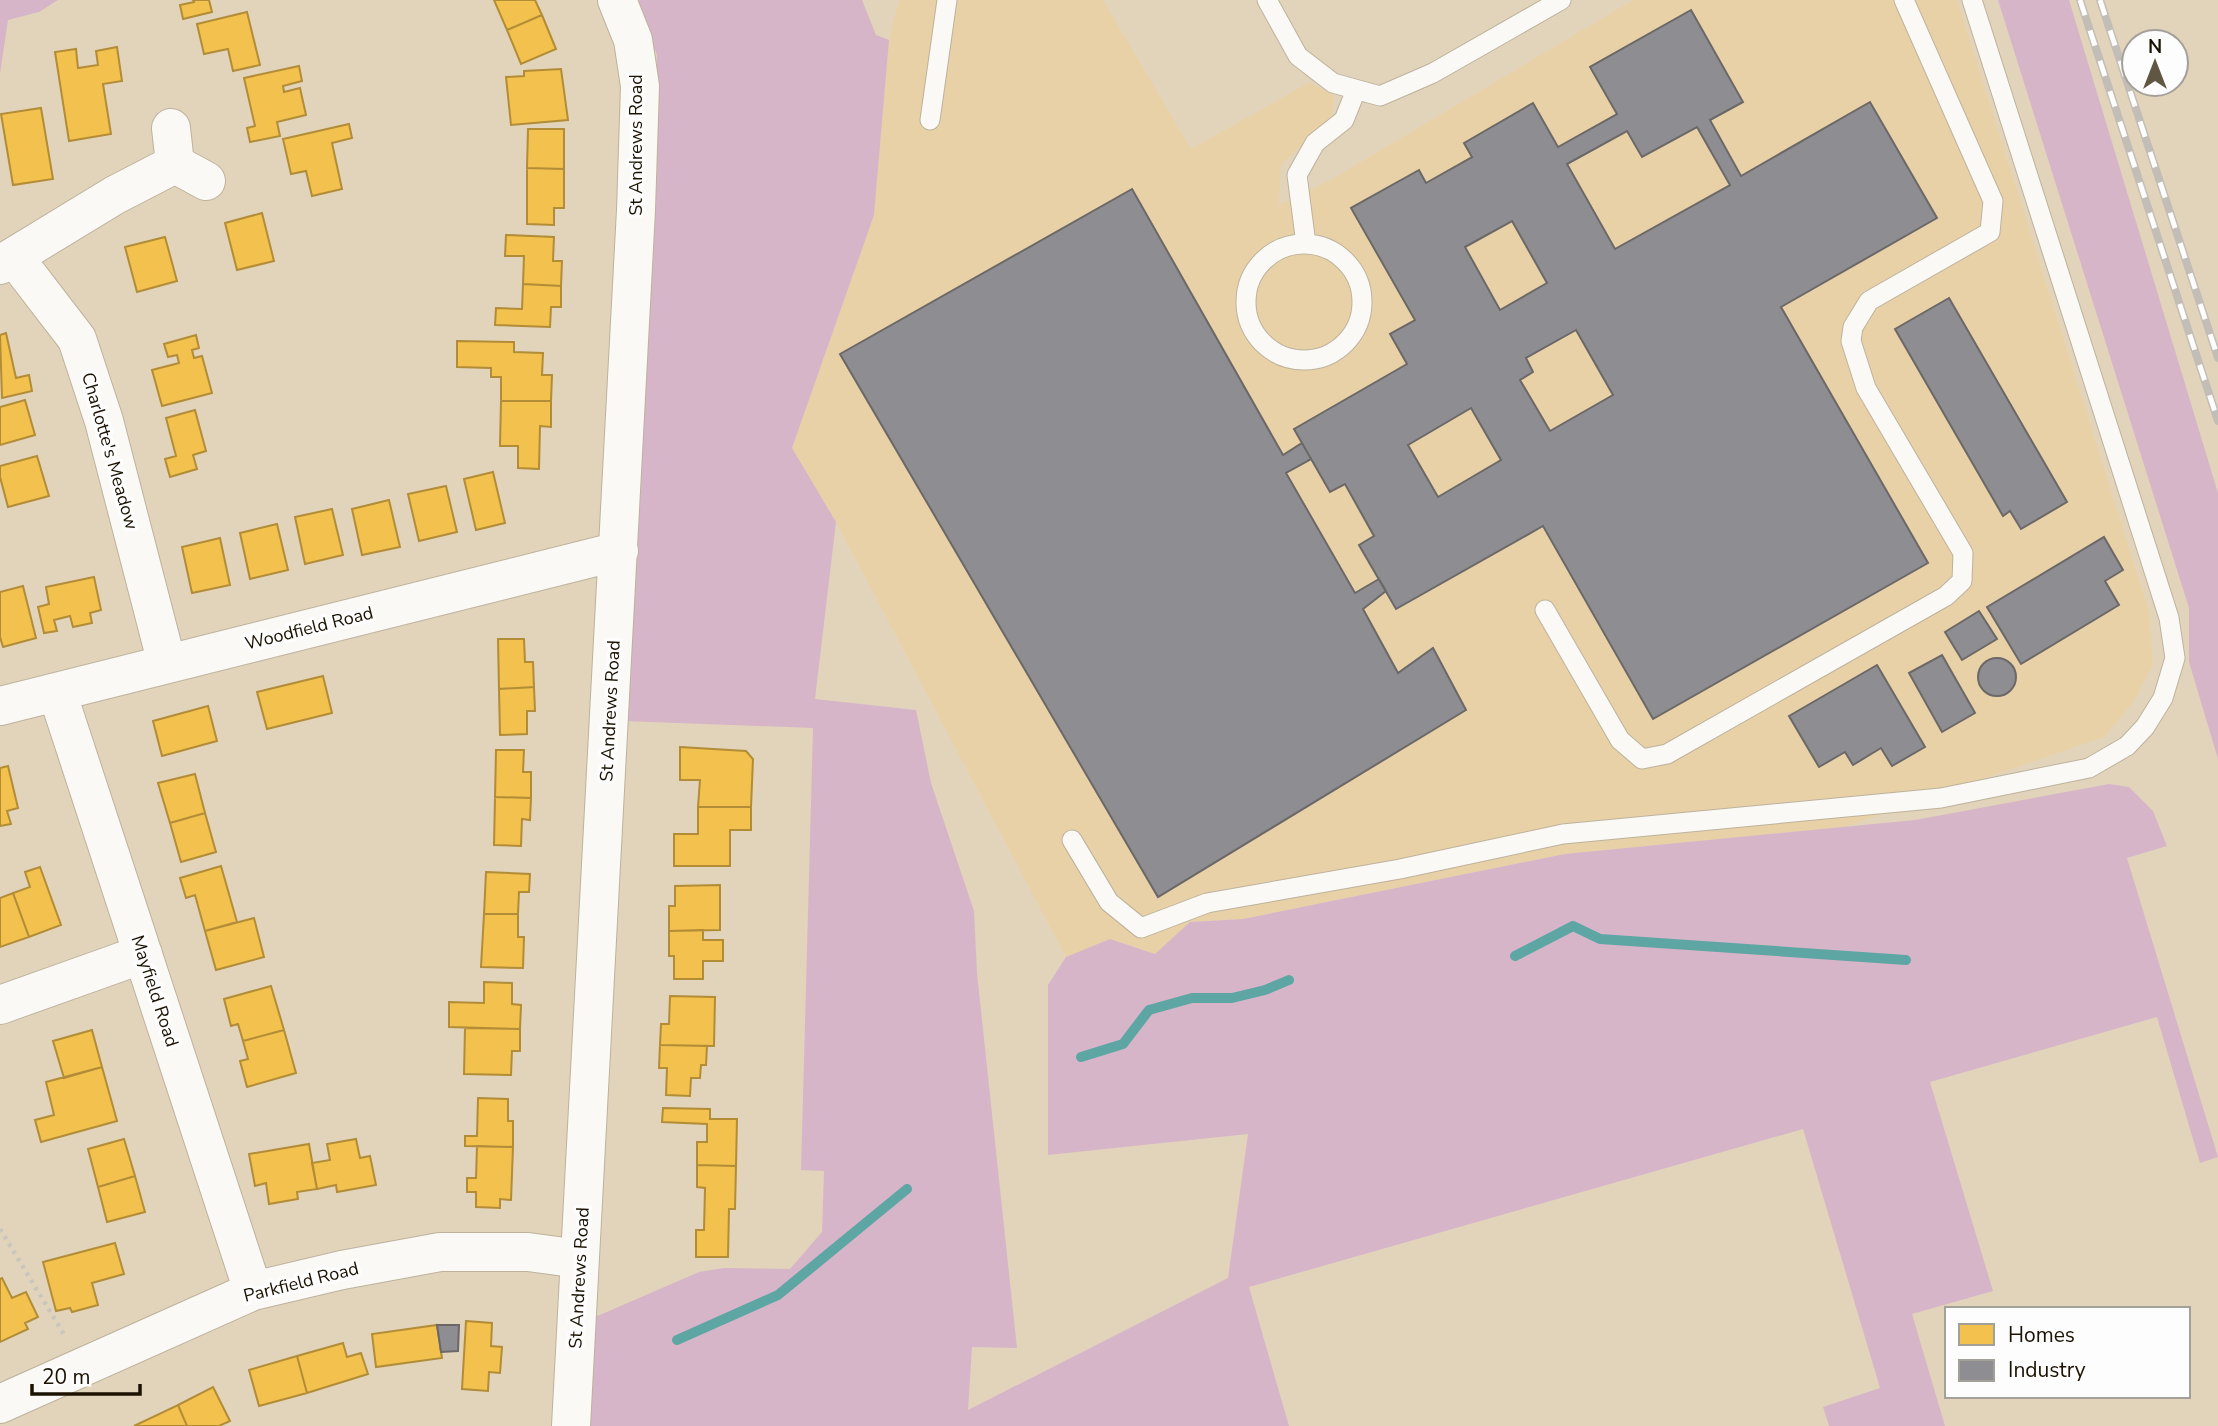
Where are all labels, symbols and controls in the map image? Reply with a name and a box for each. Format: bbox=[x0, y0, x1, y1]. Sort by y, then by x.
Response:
north arrow bbox=[2120, 28, 2190, 98]
text: N bbox=[2148, 34, 2162, 60]
street label: St Andrews Road bbox=[624, 74, 648, 216]
street label: Charlotte's Meadow bbox=[76, 370, 144, 532]
street label: Woodfield Road bbox=[242, 600, 376, 656]
street label: St Andrews Road bbox=[594, 640, 626, 782]
street label: Mayfield Road bbox=[126, 932, 184, 1050]
street label: St Andrews Road bbox=[563, 1207, 595, 1349]
street label: Parkfield Road bbox=[241, 1256, 361, 1308]
legend bbox=[1945, 1307, 2190, 1398]
text: Homes bbox=[2008, 1321, 2075, 1349]
scale bar bbox=[32, 1352, 140, 1396]
text: Industry bbox=[2008, 1356, 2086, 1384]
text: 20 m bbox=[42, 1363, 91, 1391]

